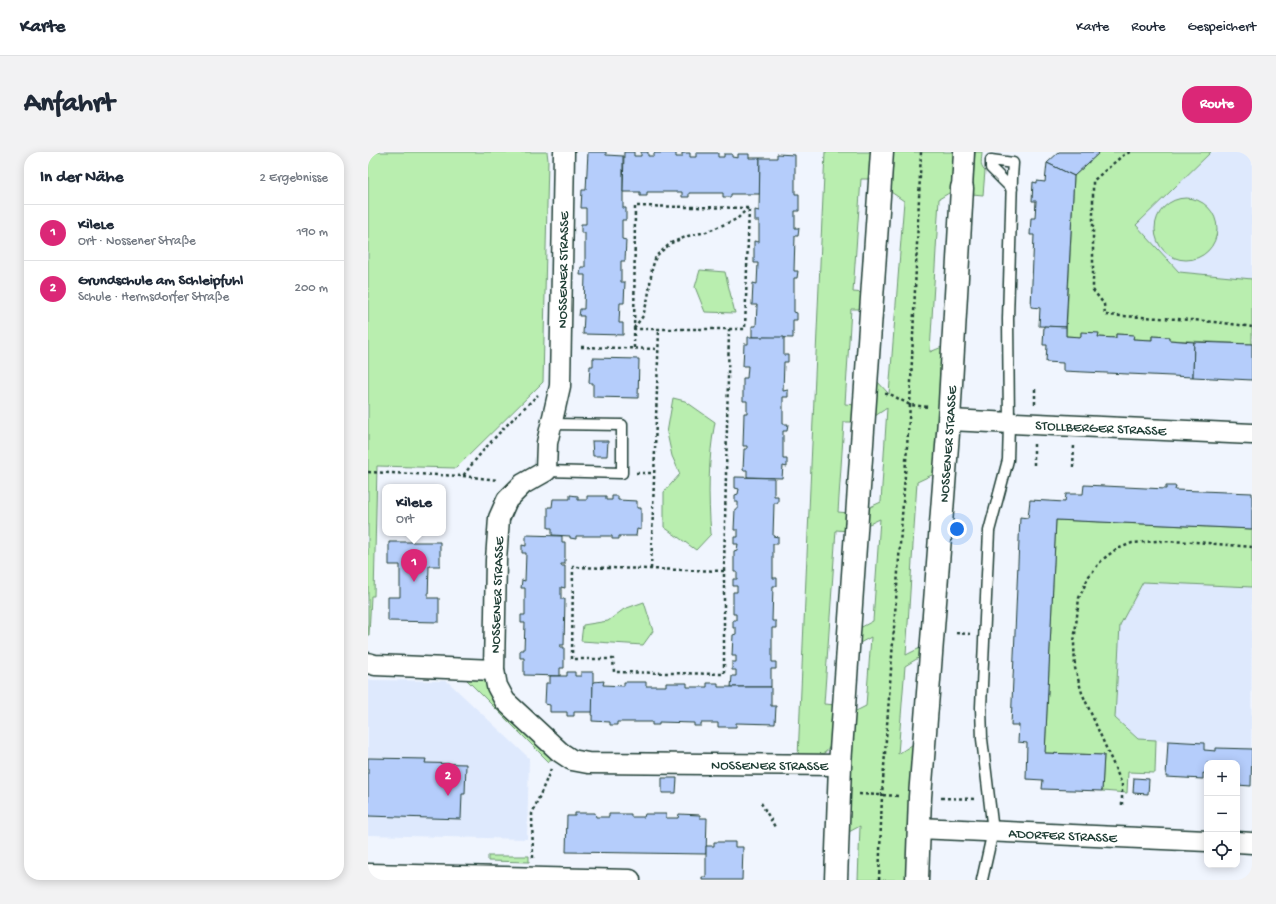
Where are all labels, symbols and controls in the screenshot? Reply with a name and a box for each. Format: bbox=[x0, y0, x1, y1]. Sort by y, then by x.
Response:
text: Karte bbox=[20, 16, 65, 39]
text: Karte bbox=[1076, 19, 1109, 36]
text: Route bbox=[1131, 19, 1165, 36]
text: Gespeichert bbox=[1187, 19, 1256, 36]
button: Route bbox=[1182, 86, 1252, 123]
text: Anfahrt bbox=[24, 88, 114, 121]
text: In der Nähe bbox=[40, 168, 123, 188]
text: 2 Ergebnisse bbox=[260, 171, 328, 186]
street label: NOSSENER STRASSE bbox=[555, 210, 574, 329]
text: KileLe bbox=[78, 216, 114, 234]
text: 1 bbox=[50, 225, 56, 240]
text: 190 m bbox=[297, 225, 328, 240]
text: Ort · Nossener Straße bbox=[78, 234, 196, 249]
text: Grundschule am Schleipfuhl bbox=[78, 272, 243, 290]
text: 2 bbox=[50, 281, 56, 296]
text: 200 m bbox=[295, 281, 328, 296]
text: Schule · Hermsdorfer Straße bbox=[78, 290, 229, 305]
street label: NOSSENER STRASSE bbox=[937, 384, 962, 503]
street label: STOLLBERGER STRASSE bbox=[1035, 418, 1168, 441]
popup bbox=[382, 484, 446, 536]
text: KileLe bbox=[396, 494, 432, 512]
text: Ort bbox=[396, 512, 414, 527]
your location bbox=[947, 519, 967, 539]
street label: NOSSENER STRASSE bbox=[488, 535, 509, 654]
pin: 1 bbox=[401, 549, 427, 582]
street label: NOSSENER STRASSE bbox=[711, 758, 829, 776]
map controls bbox=[1204, 760, 1240, 868]
button: + bbox=[1204, 760, 1240, 796]
pin: 2 bbox=[435, 763, 461, 796]
button: − bbox=[1204, 796, 1240, 832]
street label: ADORFER STRASSE bbox=[1008, 826, 1119, 848]
button: locate bbox=[1204, 832, 1240, 868]

